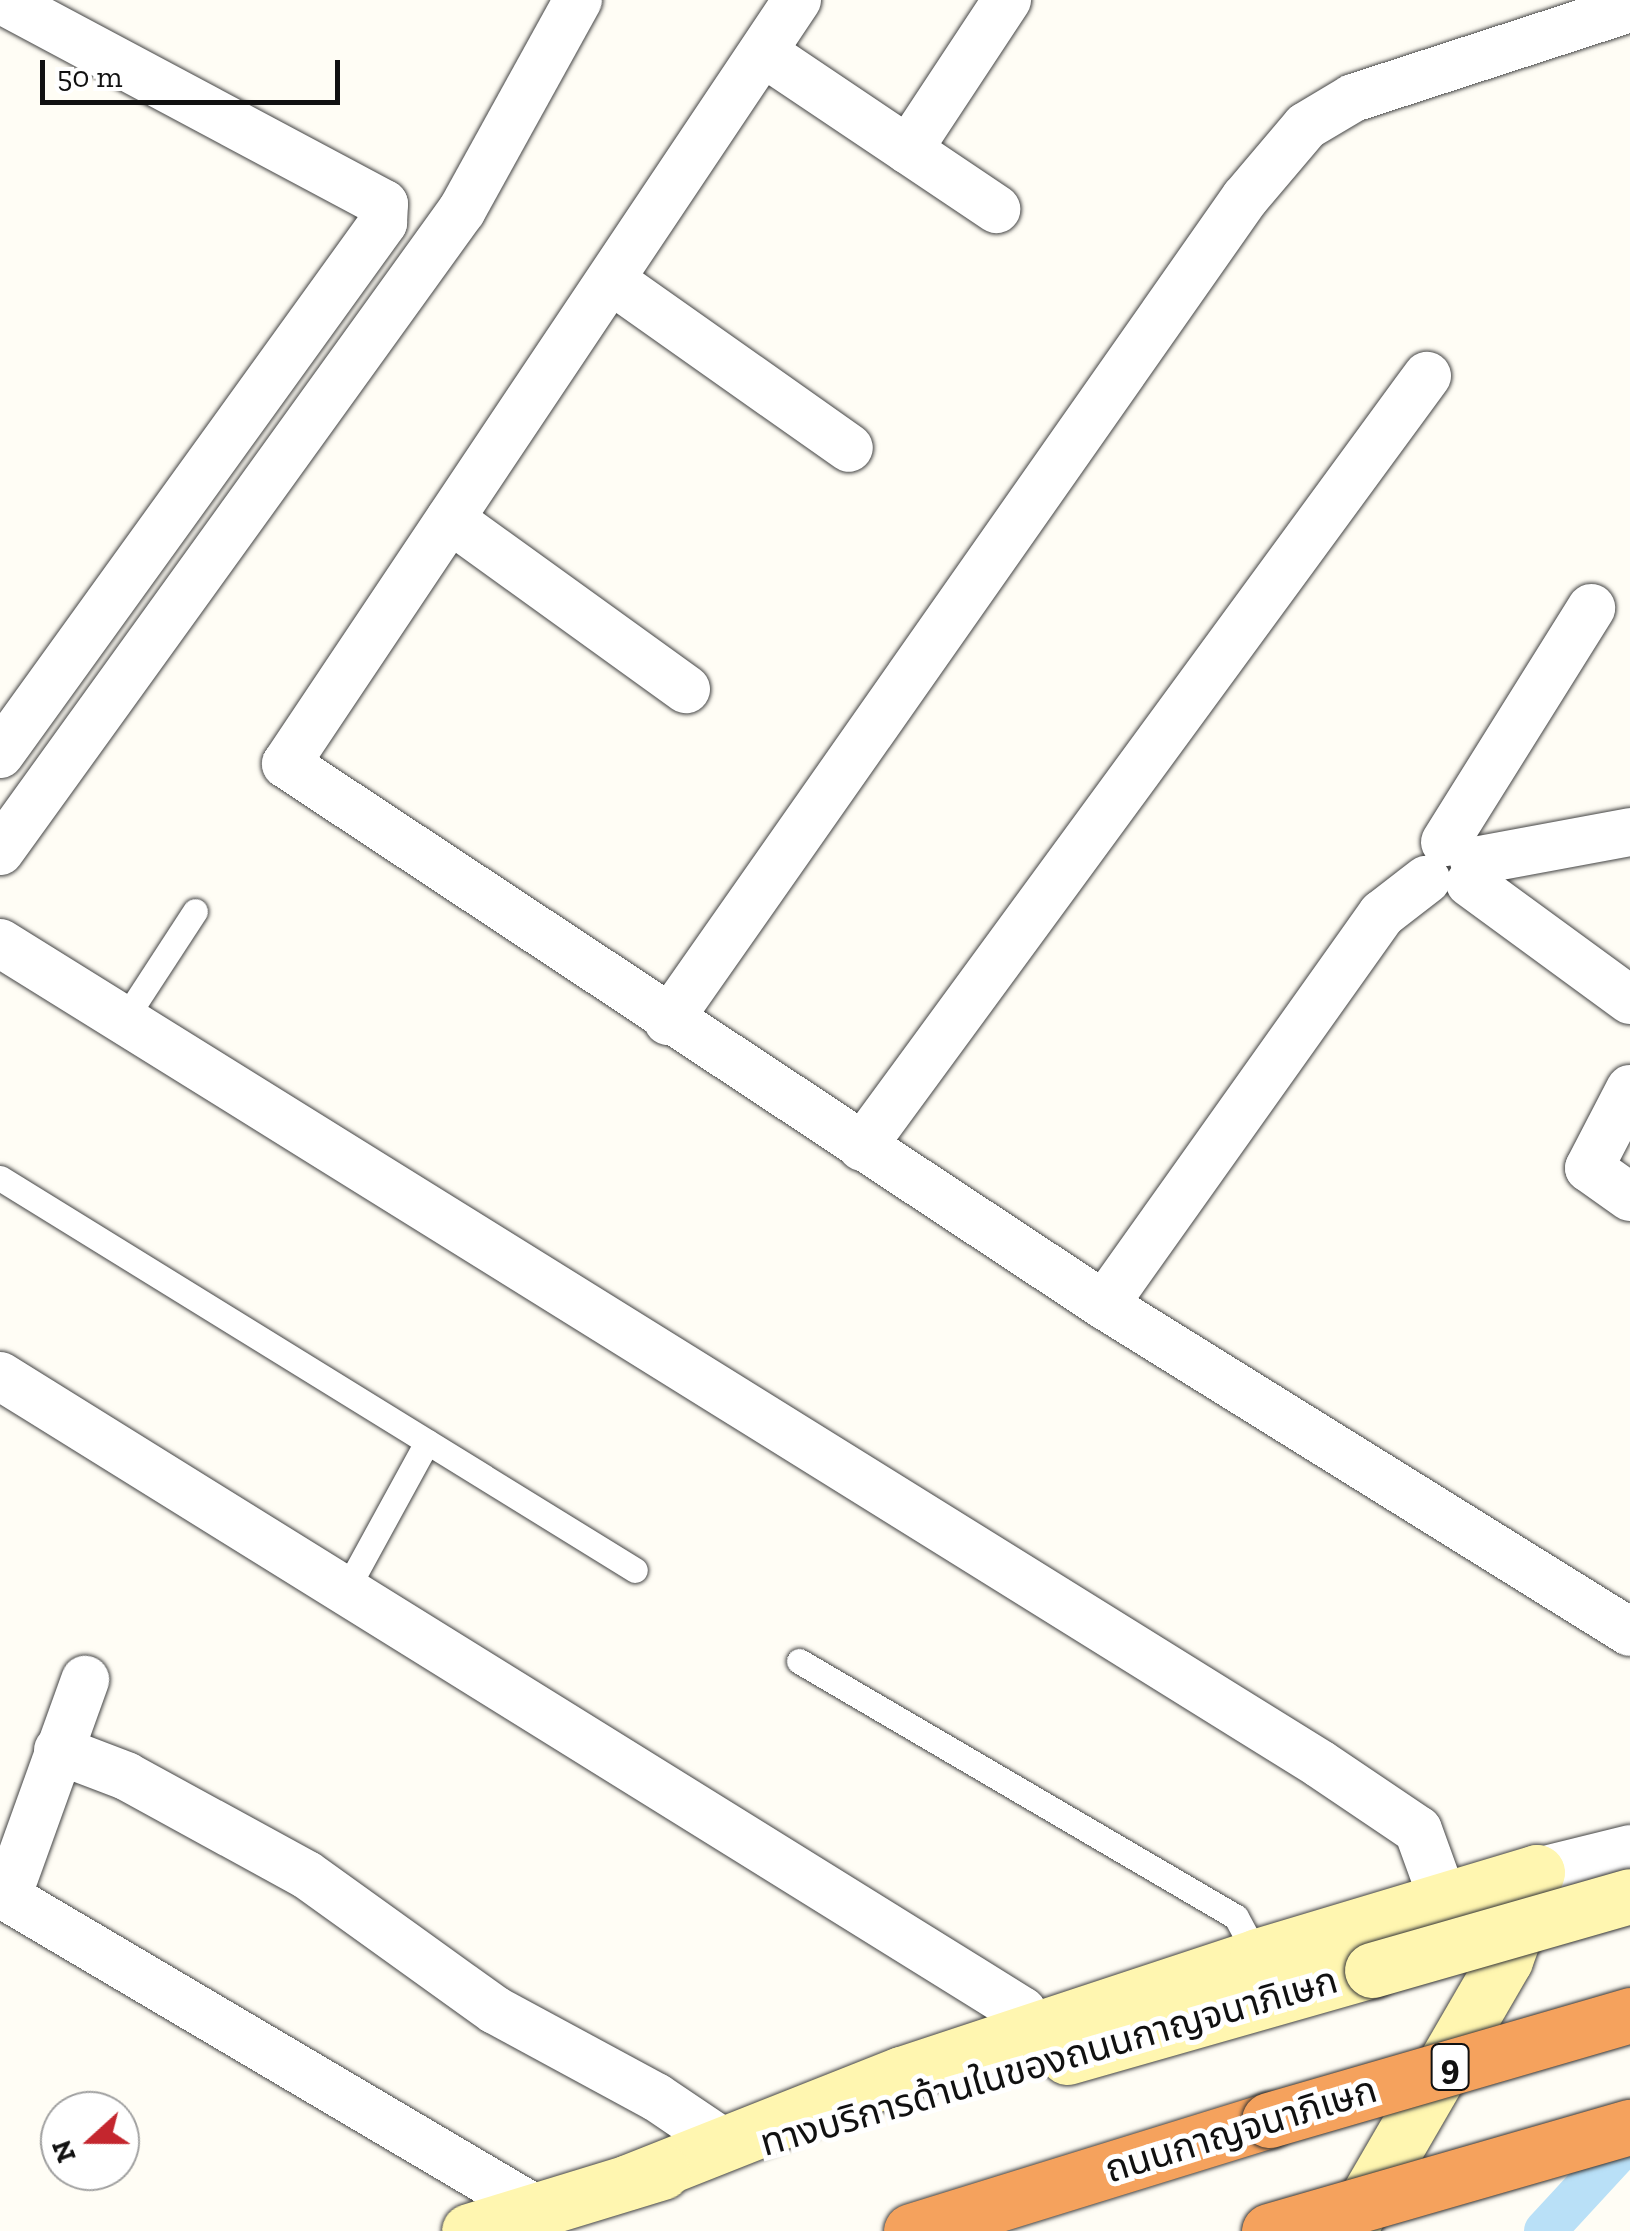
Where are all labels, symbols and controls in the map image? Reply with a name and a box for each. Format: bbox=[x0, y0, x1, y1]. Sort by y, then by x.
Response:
scale bar bbox=[45, 40, 345, 102]
text: 50 m bbox=[57, 59, 122, 95]
street label: ทางบริการด้านในของถนนกาญจนาภิเษก bbox=[755, 1958, 1343, 2166]
road number: 9 bbox=[1430, 2037, 1470, 2097]
street label: ถนนกาญจนาภิเษก bbox=[1099, 2067, 1383, 2193]
north arrow bbox=[40, 2091, 140, 2191]
text: N bbox=[44, 2135, 83, 2167]

